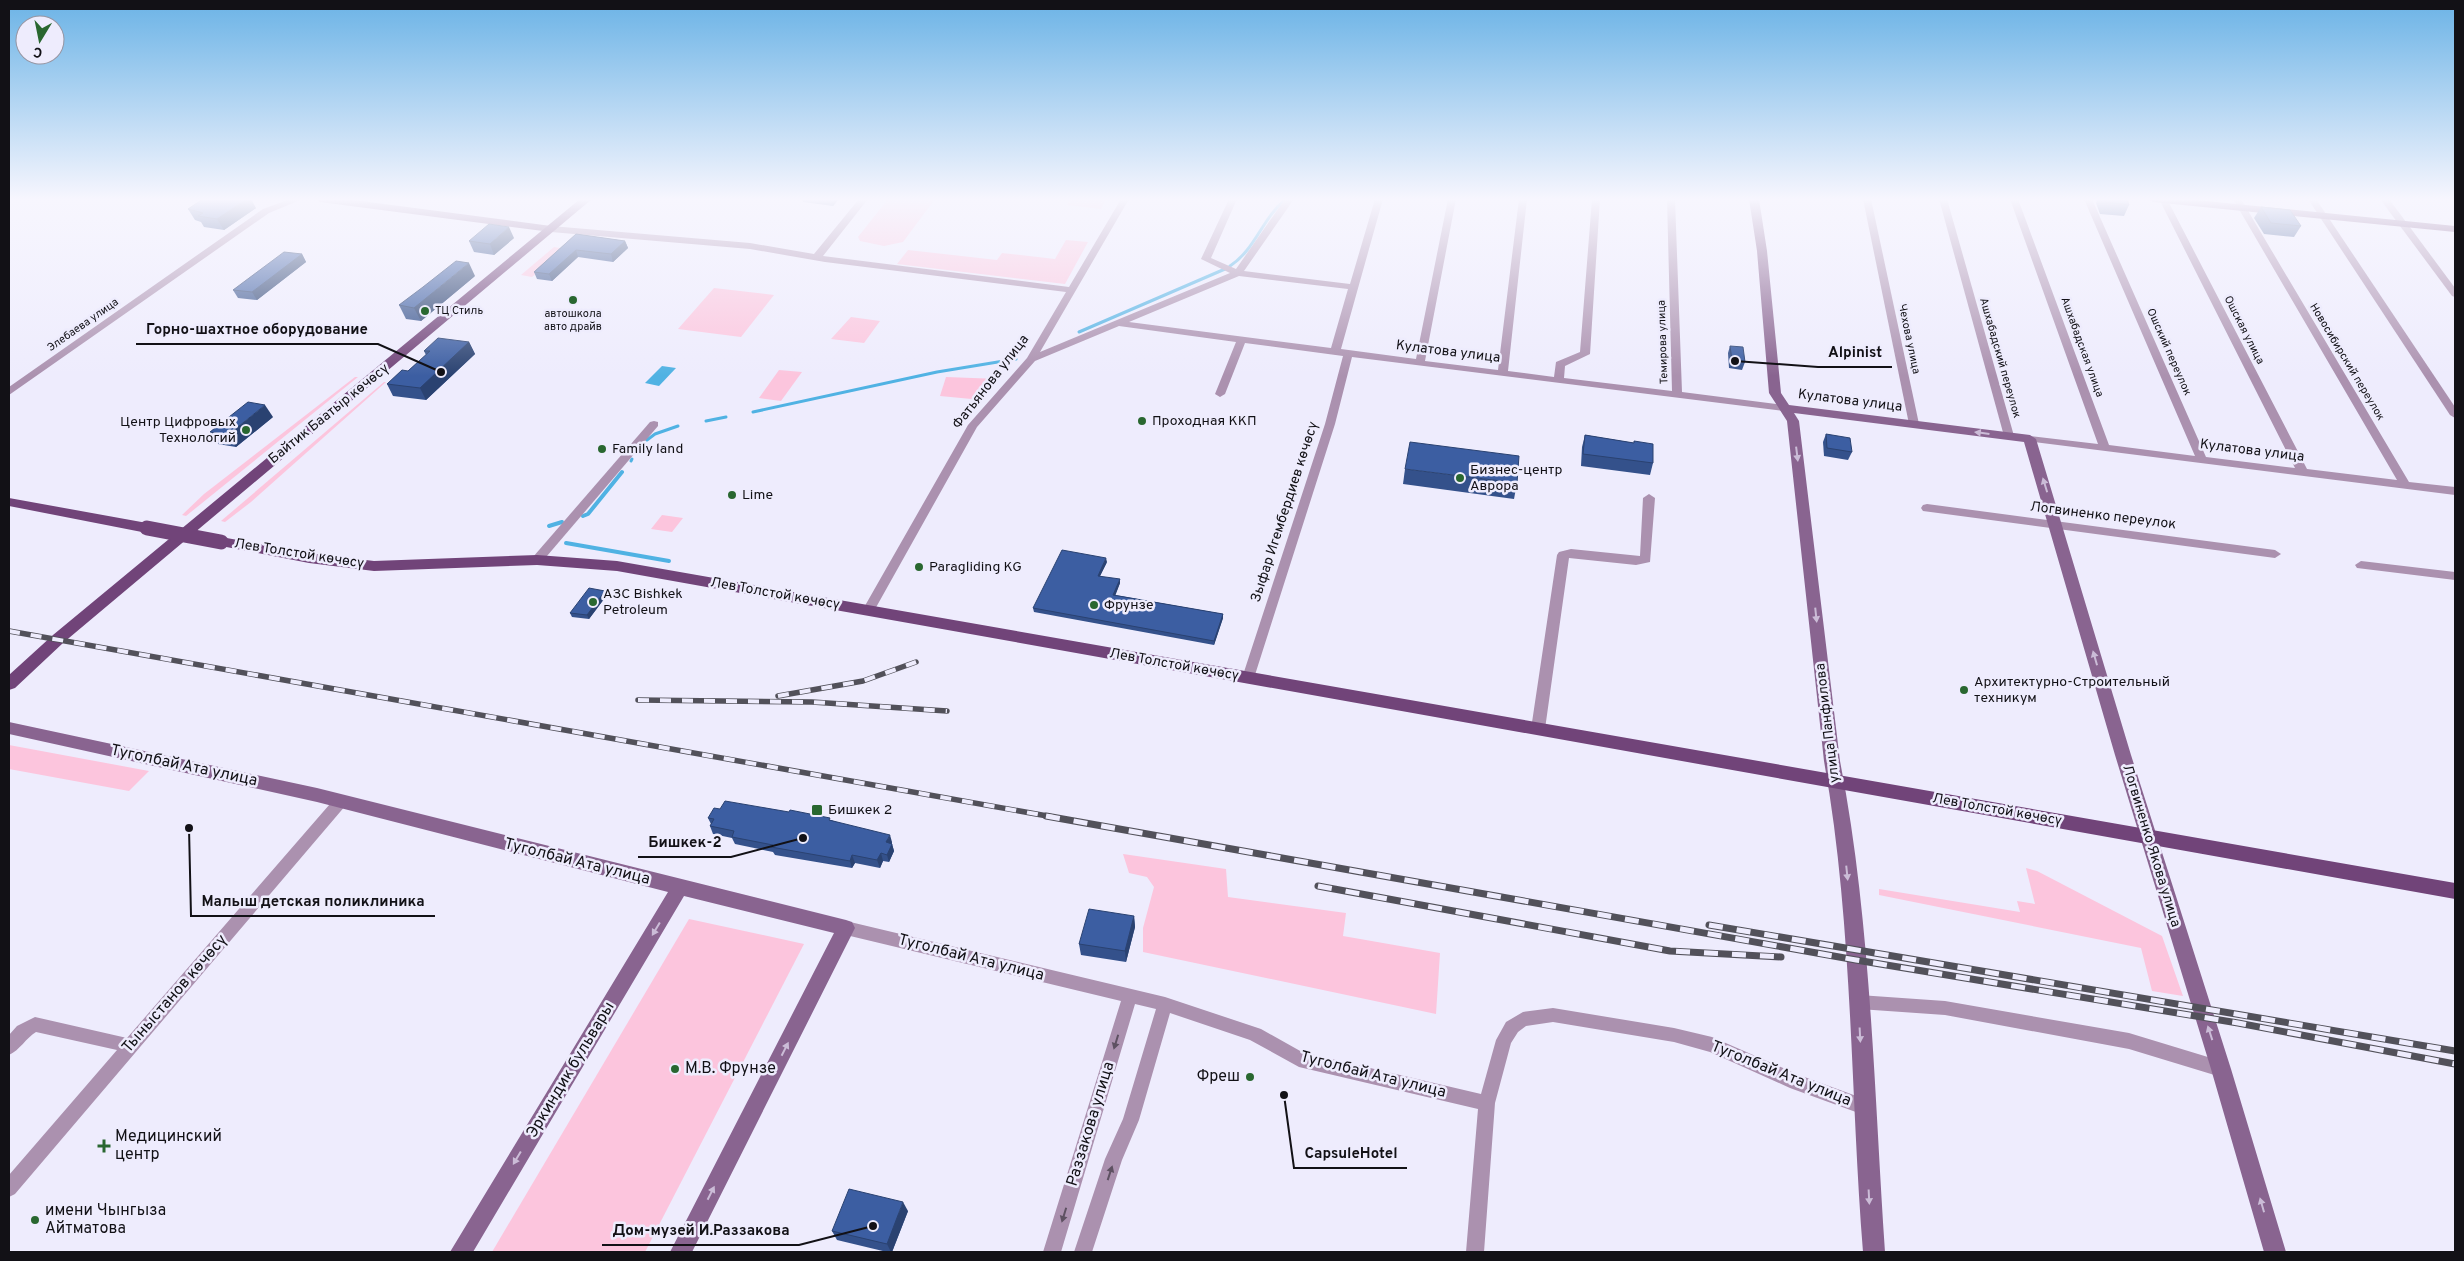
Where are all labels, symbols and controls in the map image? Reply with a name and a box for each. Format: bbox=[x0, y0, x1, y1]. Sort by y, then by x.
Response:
north arrow bbox=[15, 15, 65, 65]
text: С bbox=[32, 42, 44, 60]
street label: Ошская улица bbox=[2221, 293, 2267, 367]
marker: автошкола авто драйв bbox=[567, 294, 579, 306]
street label: Элебаева улица bbox=[45, 295, 122, 355]
street label: Ашхабадская улица bbox=[2057, 295, 2107, 399]
street label: Ашхабадский переулок bbox=[1976, 296, 2024, 420]
street label: Темирова улица bbox=[1655, 300, 1671, 384]
street label: Новосибирский переулок bbox=[2306, 301, 2388, 423]
street label: Чехова улица bbox=[1895, 303, 1923, 376]
place label: ТЦ Стиль bbox=[435, 304, 483, 318]
marker: ТЦ Стиль bbox=[419, 305, 431, 317]
street label: Ошский переулок bbox=[2143, 306, 2195, 398]
place label: автошкола авто драйв bbox=[544, 307, 602, 334]
callout: Горно-шахтное оборудование bbox=[136, 314, 378, 344]
text: Горно-шахтное оборудование bbox=[146, 321, 368, 340]
street label: Фатьянова улица bbox=[949, 332, 1033, 432]
street label: Кулатова улица bbox=[1395, 337, 1501, 367]
callout: Alpinist bbox=[1818, 337, 1892, 367]
text: Alpinist bbox=[1828, 344, 1882, 363]
street label: Байтик Баатыр көчөсү bbox=[265, 360, 393, 468]
street label: Кулатова улица bbox=[1797, 386, 1903, 416]
place label: Проходная ККП bbox=[1152, 413, 1257, 430]
place label: Центр Цифровых Технологий bbox=[120, 414, 236, 447]
marker: Проходная ККП bbox=[1136, 415, 1148, 427]
street label: Зыфар Игембердиев көчөсү bbox=[1248, 419, 1322, 605]
marker: Центр Цифровых Технологий bbox=[240, 424, 252, 436]
one-way arrow bbox=[1974, 429, 1990, 437]
street label: Кулатова улица bbox=[2199, 436, 2305, 466]
place label: Family land bbox=[612, 441, 683, 458]
marker: Family land bbox=[596, 443, 608, 455]
one-way arrow bbox=[1793, 446, 1801, 462]
place label: Бизнес-центр Аврора bbox=[1470, 462, 1562, 495]
marker: Бизнес-центр Аврора bbox=[1454, 472, 1466, 484]
one-way arrow bbox=[2040, 477, 2048, 492]
place label: Lime bbox=[742, 487, 773, 504]
marker: Lime bbox=[726, 489, 738, 501]
street label: Логвиненко переулок bbox=[2029, 499, 2177, 533]
street label: Лев Толстой көчөсү bbox=[233, 535, 365, 573]
place label: Paragliding KG bbox=[929, 559, 1022, 576]
marker: Paragliding KG bbox=[913, 561, 925, 573]
street label: Лев Толстой көчөсү bbox=[709, 574, 841, 614]
place label: АЗС Bishkek Petroleum bbox=[603, 586, 683, 619]
marker: АЗС Bishkek Petroleum bbox=[587, 596, 599, 608]
place label: Фрунзе bbox=[1104, 597, 1154, 614]
marker: Фрунзе bbox=[1088, 599, 1100, 611]
one-way arrow bbox=[1812, 608, 1820, 624]
street label: Лев Толстой көчөсү bbox=[1108, 645, 1240, 685]
one-way arrow bbox=[2091, 650, 2099, 665]
street label: улица Панфилова bbox=[1812, 662, 1844, 784]
place label: Архитектурно-Строительный техникум bbox=[1974, 674, 2170, 707]
marker: Архитектурно-Строительный техникум bbox=[1958, 684, 1970, 696]
street label: Туголбай Ата улица bbox=[109, 741, 259, 791]
street label: Логвиненко Якова улица bbox=[2118, 763, 2184, 929]
street label: Лев Толстой көчөсү bbox=[1931, 790, 2063, 830]
place label: Бишкек 2 bbox=[828, 802, 892, 819]
marker: Бишкек 2 bbox=[810, 803, 824, 817]
callout: Бишкек-2 bbox=[638, 827, 731, 857]
street label: Туголбай Ата улица bbox=[502, 834, 652, 890]
text: Бишкек-2 bbox=[648, 834, 722, 853]
one-way arrow bbox=[1843, 866, 1851, 882]
callout: Малыш детская поликлиника bbox=[191, 886, 435, 916]
text: Малыш детская поликлиника bbox=[201, 893, 425, 912]
one-way arrow bbox=[651, 923, 660, 936]
street label: Туголбай Ата улица bbox=[896, 930, 1046, 986]
street label: Тыныстанов көчөсү bbox=[118, 931, 232, 1057]
street label: Эркиндик бульвары bbox=[523, 998, 619, 1142]
one-way arrow bbox=[2205, 1025, 2213, 1040]
one-way arrow bbox=[1857, 1027, 1865, 1043]
one-way arrow bbox=[1111, 1035, 1119, 1050]
street label: Туголбай Ата улица bbox=[1708, 1037, 1854, 1111]
one-way arrow bbox=[781, 1041, 789, 1056]
street label: Туголбай Ата улица bbox=[1298, 1047, 1448, 1103]
place label: М.В. Фрунзе bbox=[685, 1059, 776, 1079]
street label: Раззакова улица bbox=[1063, 1059, 1119, 1189]
marker: М.В. Фрунзе bbox=[669, 1063, 681, 1075]
place label: Фреш bbox=[1197, 1067, 1240, 1087]
marker: Фреш bbox=[1244, 1071, 1256, 1083]
place label: Медицинский центр bbox=[115, 1127, 222, 1165]
callout: CapsuleHotel bbox=[1294, 1138, 1407, 1168]
marker: Медицинский центр bbox=[97, 1139, 111, 1153]
text: CapsuleHotel bbox=[1304, 1145, 1398, 1164]
one-way arrow bbox=[513, 1152, 522, 1165]
one-way arrow bbox=[1106, 1165, 1114, 1180]
one-way arrow bbox=[707, 1186, 715, 1200]
one-way arrow bbox=[1866, 1190, 1874, 1206]
one-way arrow bbox=[2257, 1198, 2265, 1213]
place label: имени Чынгыза Айтматова bbox=[45, 1201, 166, 1239]
one-way arrow bbox=[1059, 1207, 1067, 1222]
marker: имени Чынгыза Айтматова bbox=[29, 1214, 41, 1226]
callout: Дом-музей И.Раззакова bbox=[602, 1215, 799, 1245]
text: Дом-музей И.Раззакова bbox=[612, 1222, 790, 1241]

